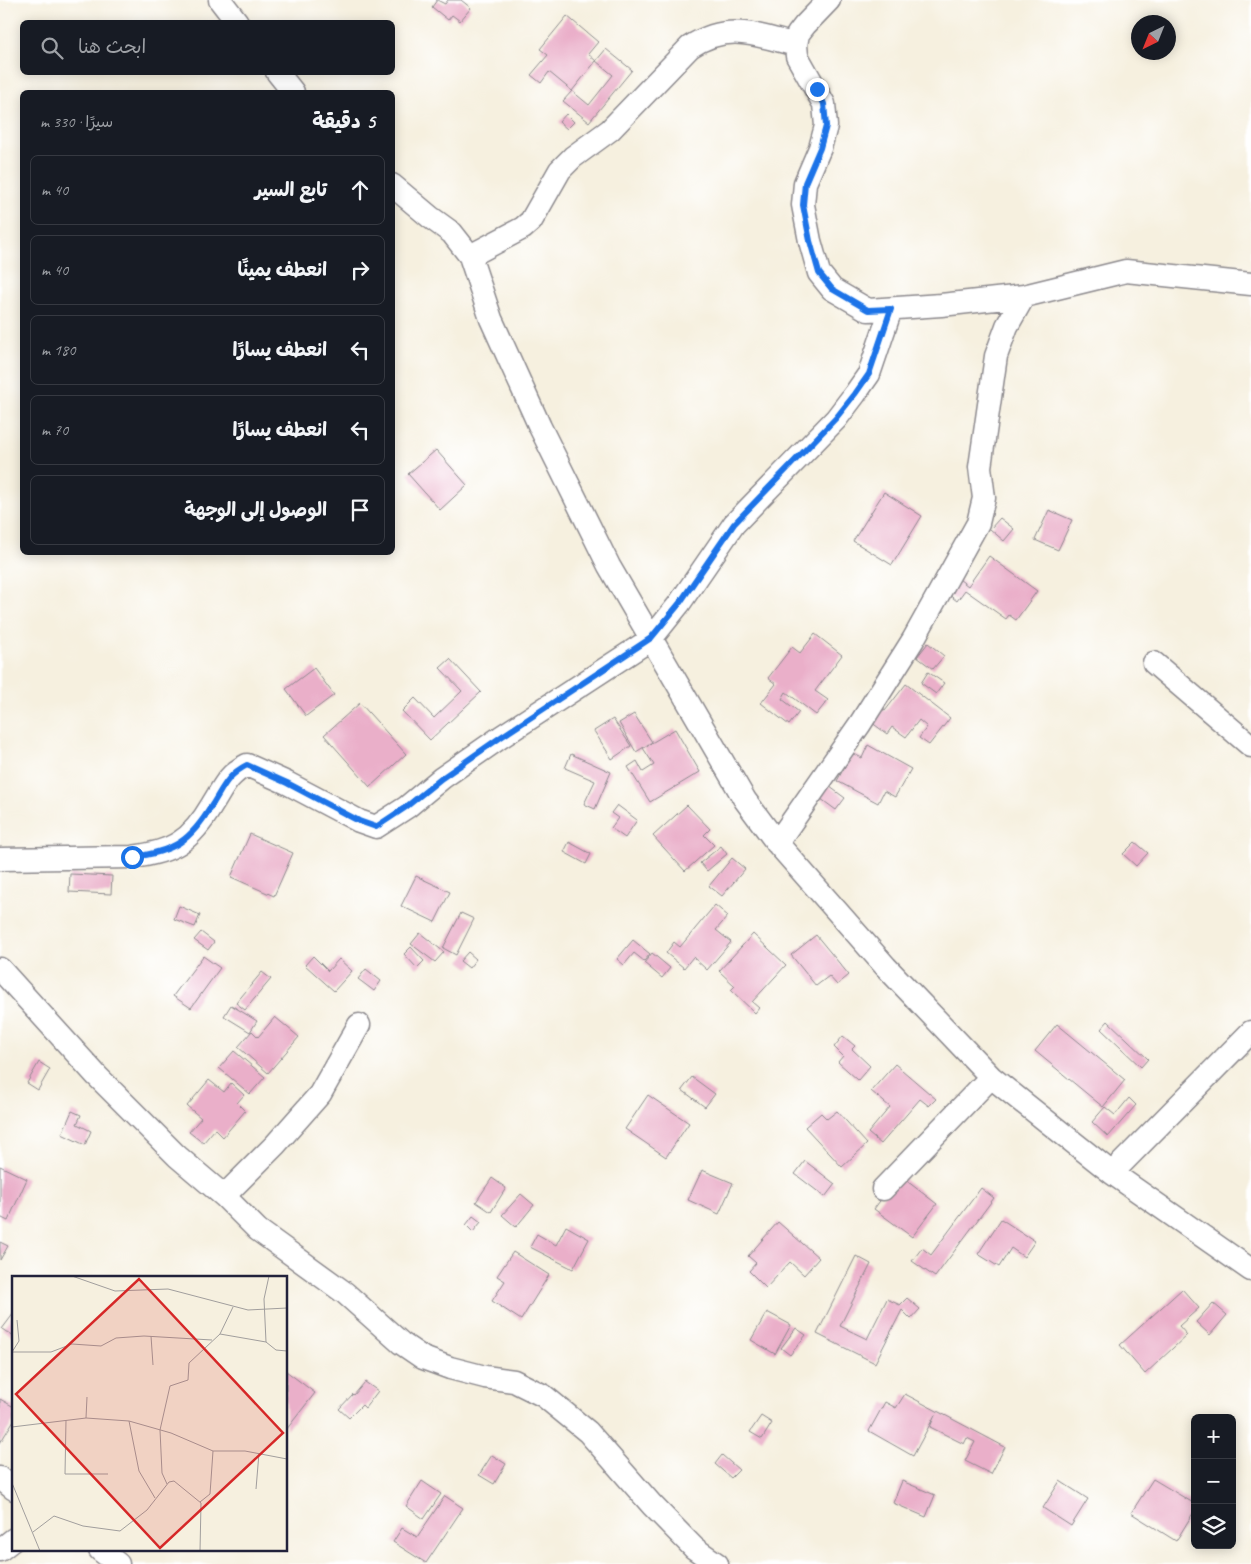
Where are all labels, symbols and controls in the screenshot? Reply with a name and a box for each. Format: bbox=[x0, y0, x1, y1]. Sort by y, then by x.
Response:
north arrow bbox=[1131, 15, 1176, 60]
search box bbox=[20, 20, 395, 75]
icon: search bbox=[38, 34, 66, 62]
text: ابحث هنا bbox=[78, 35, 146, 59]
route end bbox=[806, 78, 829, 101]
text: 5 دقيقة bbox=[312, 108, 375, 134]
text: سيرًا · 330 m bbox=[40, 112, 113, 132]
icon: ahead bbox=[346, 176, 374, 204]
text: تابع السير bbox=[255, 178, 327, 202]
text: 40 m bbox=[41, 180, 68, 200]
icon: right bbox=[346, 256, 374, 284]
text: انعطف يمينًا bbox=[238, 258, 327, 282]
text: 40 m bbox=[41, 260, 68, 280]
icon: left bbox=[346, 336, 374, 364]
text: انعطف يسارًا bbox=[233, 338, 327, 362]
text: 180 m bbox=[41, 340, 75, 360]
icon: left bbox=[346, 416, 374, 444]
text: انعطف يسارًا bbox=[233, 418, 327, 442]
text: 70 m bbox=[41, 420, 68, 440]
icon: arrive bbox=[346, 496, 374, 524]
text: الوصول إلى الوجهة bbox=[184, 498, 327, 522]
route start bbox=[121, 846, 144, 869]
inset map bbox=[12, 1276, 288, 1552]
map controls bbox=[1191, 1414, 1236, 1549]
button: + bbox=[1191, 1414, 1236, 1459]
button: − bbox=[1191, 1459, 1236, 1504]
button: layers bbox=[1191, 1504, 1236, 1549]

